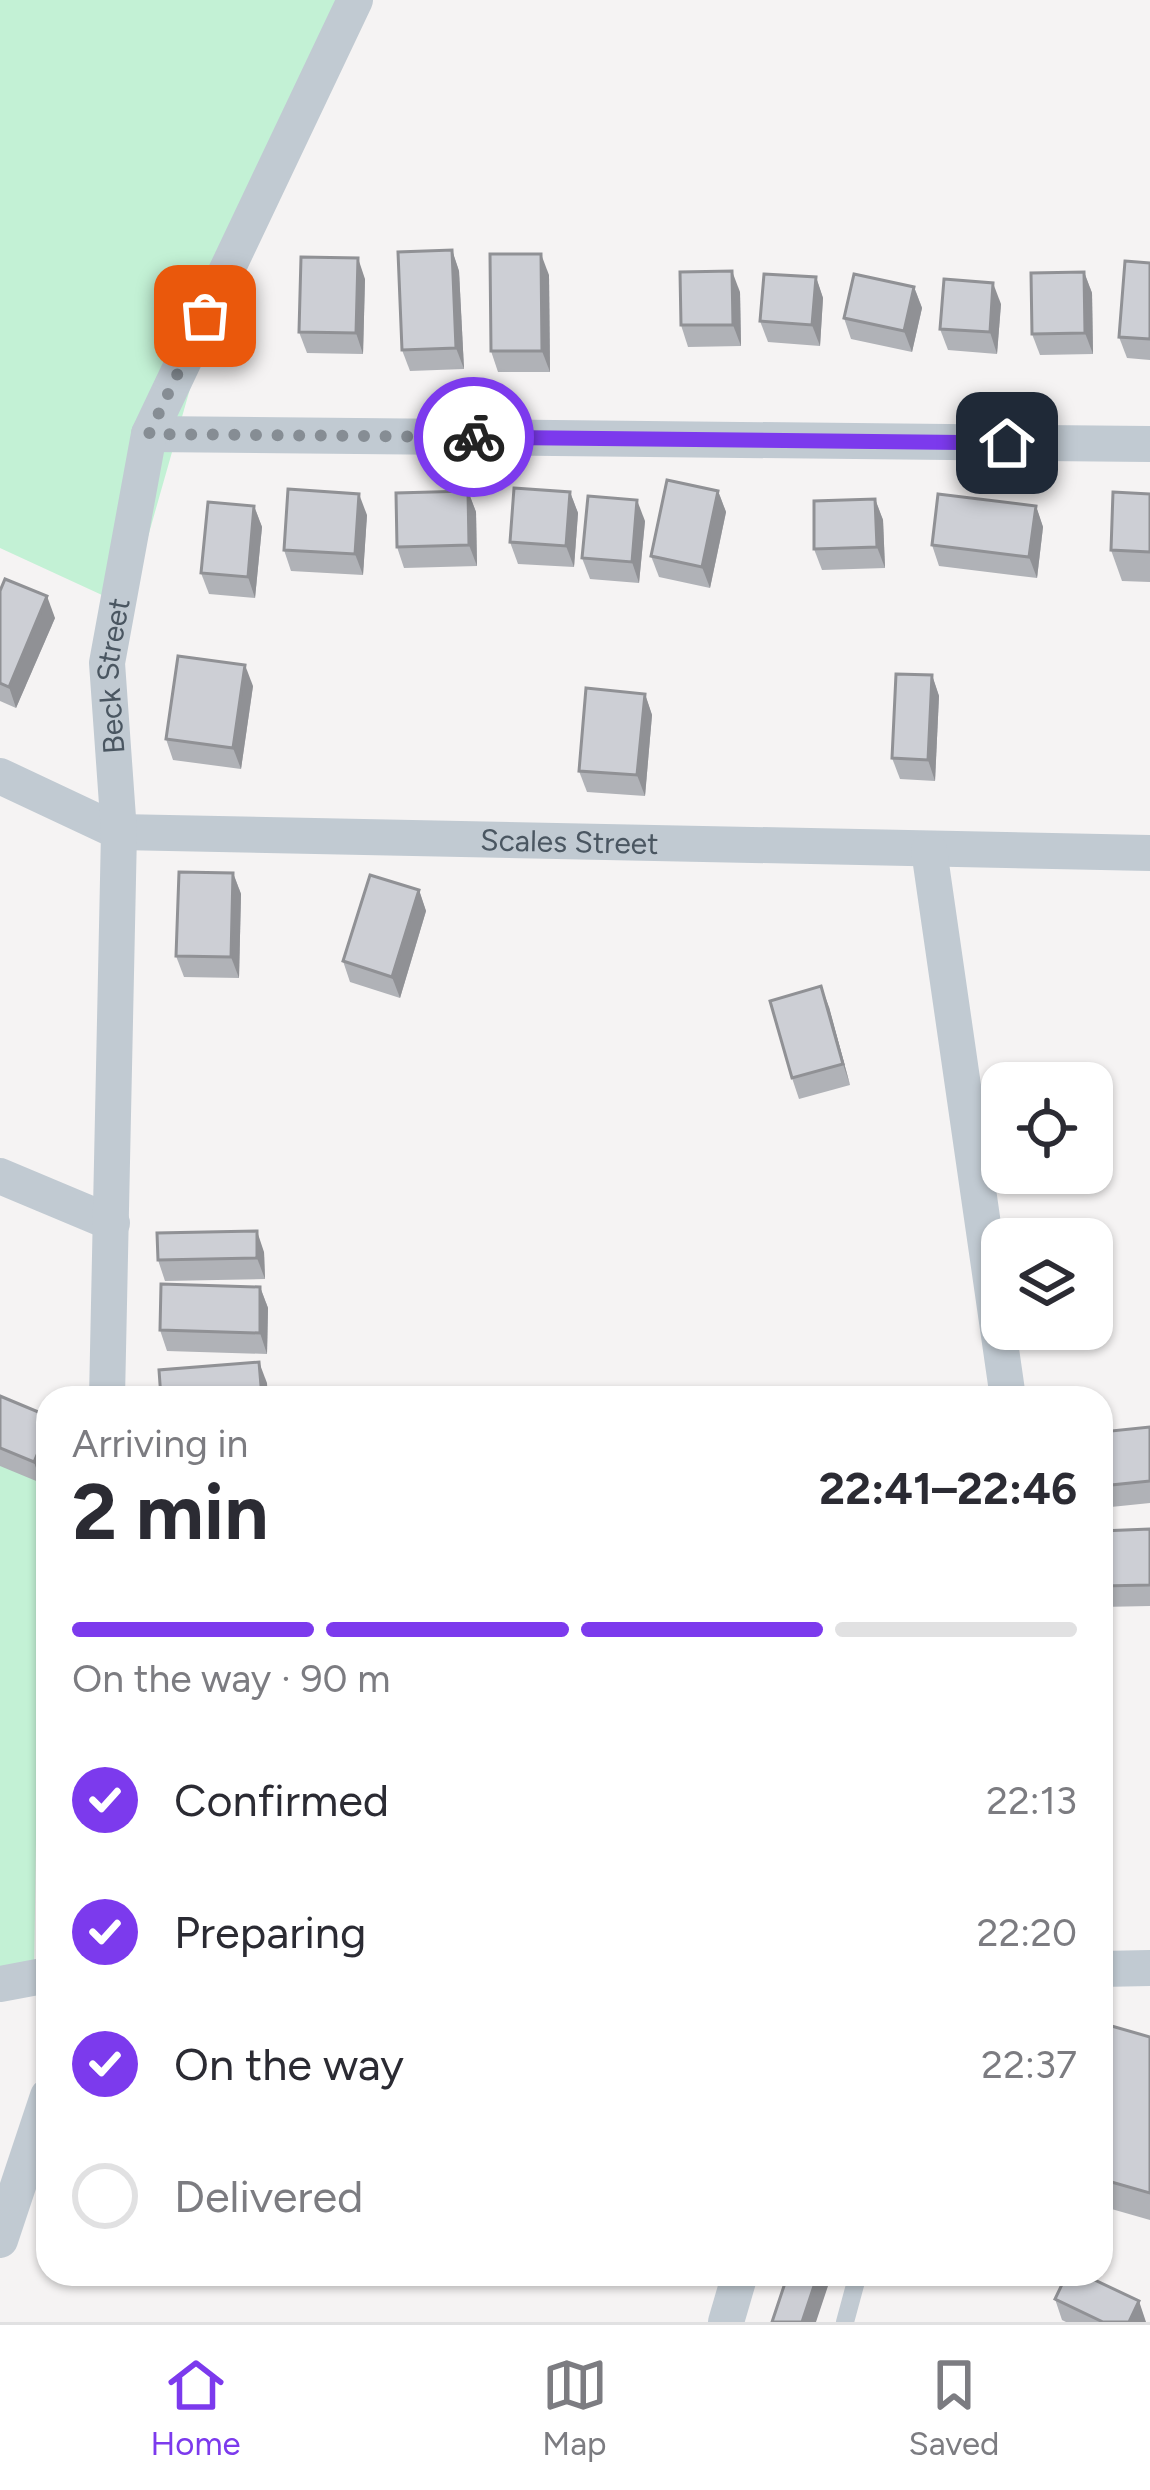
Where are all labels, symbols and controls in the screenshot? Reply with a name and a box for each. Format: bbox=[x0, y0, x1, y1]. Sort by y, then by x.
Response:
pin bbox=[154, 265, 256, 367]
icon: bag bbox=[172, 283, 238, 349]
courier bbox=[414, 377, 534, 497]
pin bbox=[956, 392, 1058, 494]
icon: bike bbox=[441, 404, 507, 470]
icon: home bbox=[974, 410, 1040, 476]
street label: Beck Street bbox=[89, 595, 137, 755]
street label: Scales Street bbox=[480, 821, 659, 861]
map controls bbox=[981, 1062, 1113, 1350]
button: locate bbox=[981, 1062, 1113, 1194]
button: layers bbox=[981, 1218, 1113, 1350]
text: Arriving in bbox=[72, 1420, 248, 1467]
text: 22:41–22:46 bbox=[819, 1461, 1077, 1515]
text: 2 min bbox=[72, 1465, 268, 1559]
text: On the way · 90 m bbox=[72, 1655, 390, 1702]
icon: check bbox=[72, 1767, 138, 1833]
text: Confirmed bbox=[174, 1773, 389, 1827]
text: 22:13 bbox=[986, 1777, 1077, 1824]
icon: check bbox=[72, 1899, 138, 1965]
text: Preparing bbox=[174, 1905, 366, 1959]
text: 22:20 bbox=[977, 1909, 1077, 1956]
icon: check bbox=[72, 2031, 138, 2097]
text: On the way bbox=[174, 2037, 404, 2091]
text: 22:37 bbox=[981, 2041, 1077, 2088]
text: Delivered bbox=[174, 2169, 363, 2223]
tab: Home bbox=[150, 2352, 241, 2463]
tab: Map bbox=[542, 2352, 608, 2463]
tab: Saved bbox=[908, 2352, 999, 2463]

